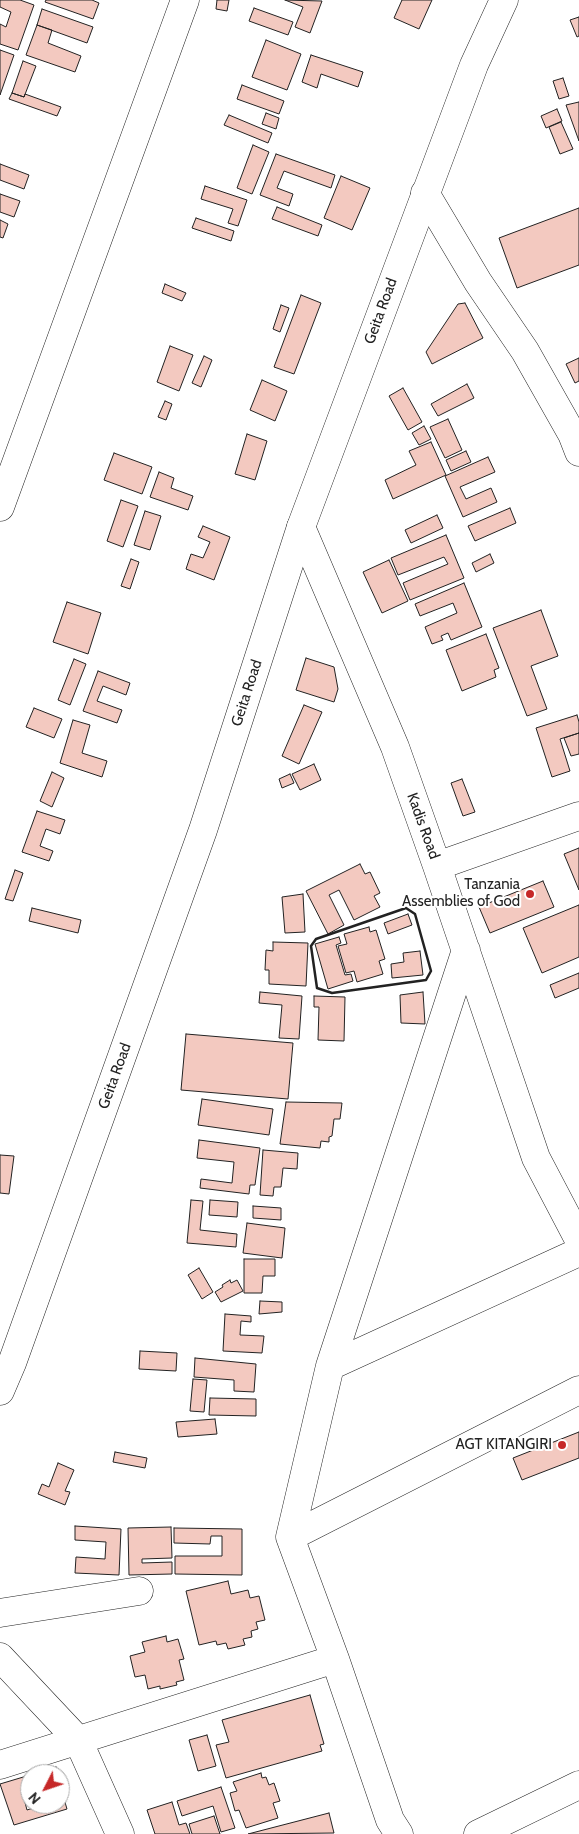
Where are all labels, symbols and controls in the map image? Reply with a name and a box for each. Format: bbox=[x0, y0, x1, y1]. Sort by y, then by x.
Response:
street label: Geita Road bbox=[361, 275, 401, 347]
street label: Geita Road bbox=[228, 657, 266, 729]
street label: Kadis Road bbox=[403, 790, 443, 862]
place label: Tanzania Assemblies of God bbox=[402, 876, 520, 911]
marker: Tanzania Assemblies of God bbox=[524, 888, 536, 900]
street label: Geita Road bbox=[95, 1040, 135, 1112]
place label: AGT KITANGIRI bbox=[455, 1436, 552, 1454]
marker: AGT KITANGIRI bbox=[556, 1439, 568, 1451]
north arrow bbox=[20, 1764, 70, 1814]
text: N bbox=[24, 1789, 44, 1808]

